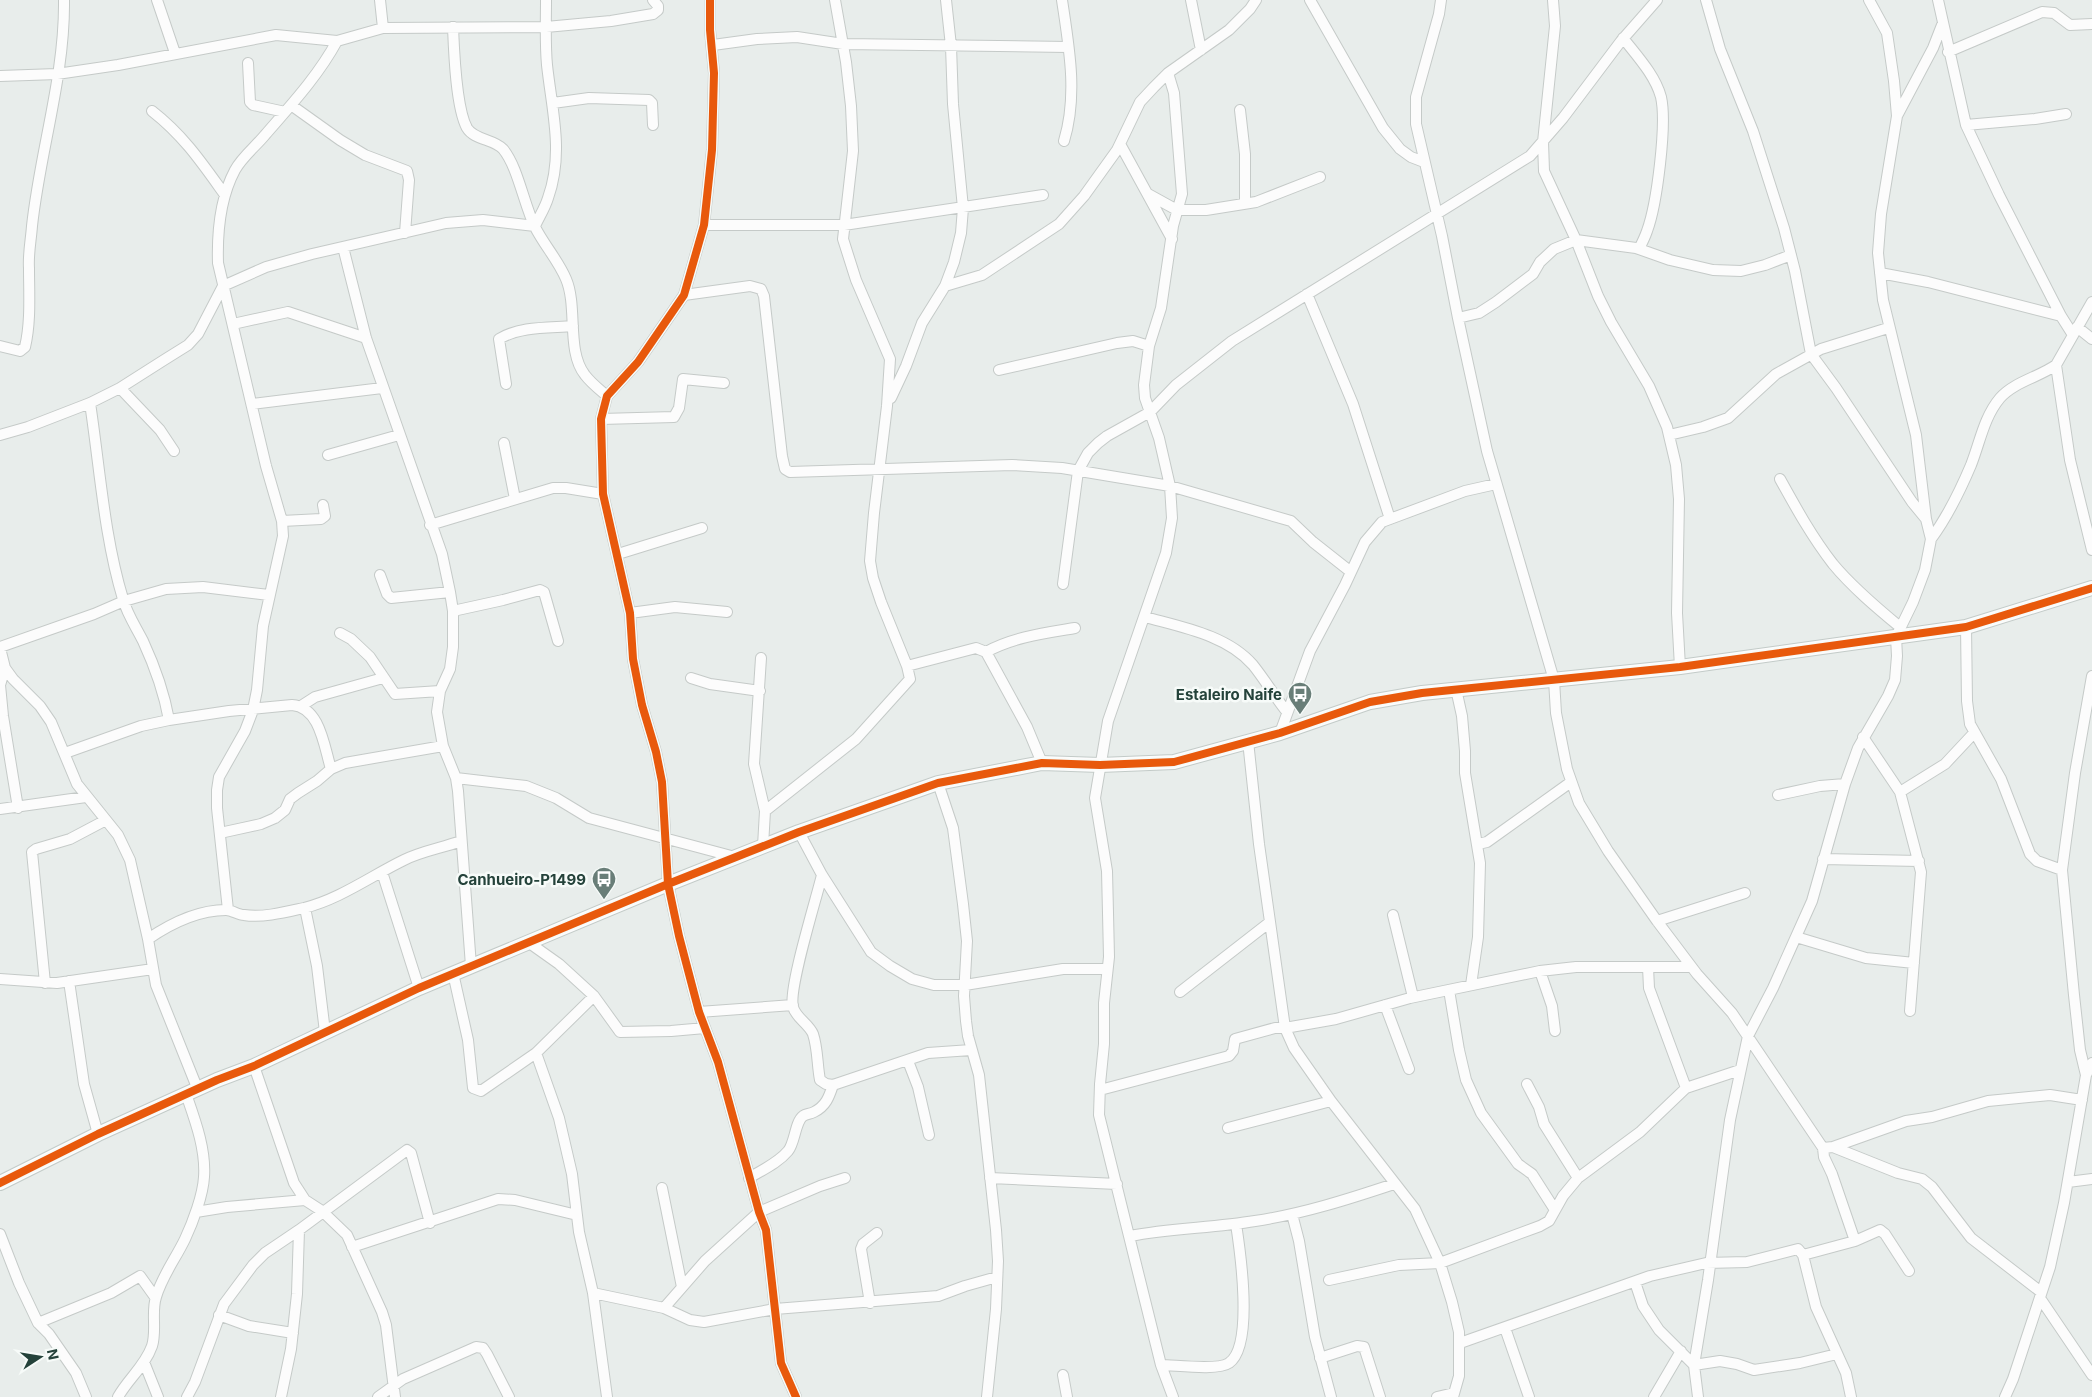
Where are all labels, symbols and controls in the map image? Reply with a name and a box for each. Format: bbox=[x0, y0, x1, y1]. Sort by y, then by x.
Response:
bus stop icon: Estaleiro Naife bbox=[1287, 681, 1313, 715]
place label: Estaleiro Naife bbox=[1176, 685, 1282, 704]
bus stop icon: Canhueiro-P1499 bbox=[591, 866, 617, 900]
place label: Canhueiro-P1499 bbox=[457, 870, 586, 889]
north arrow bbox=[15, 1332, 65, 1382]
text: N bbox=[44, 1347, 63, 1361]

